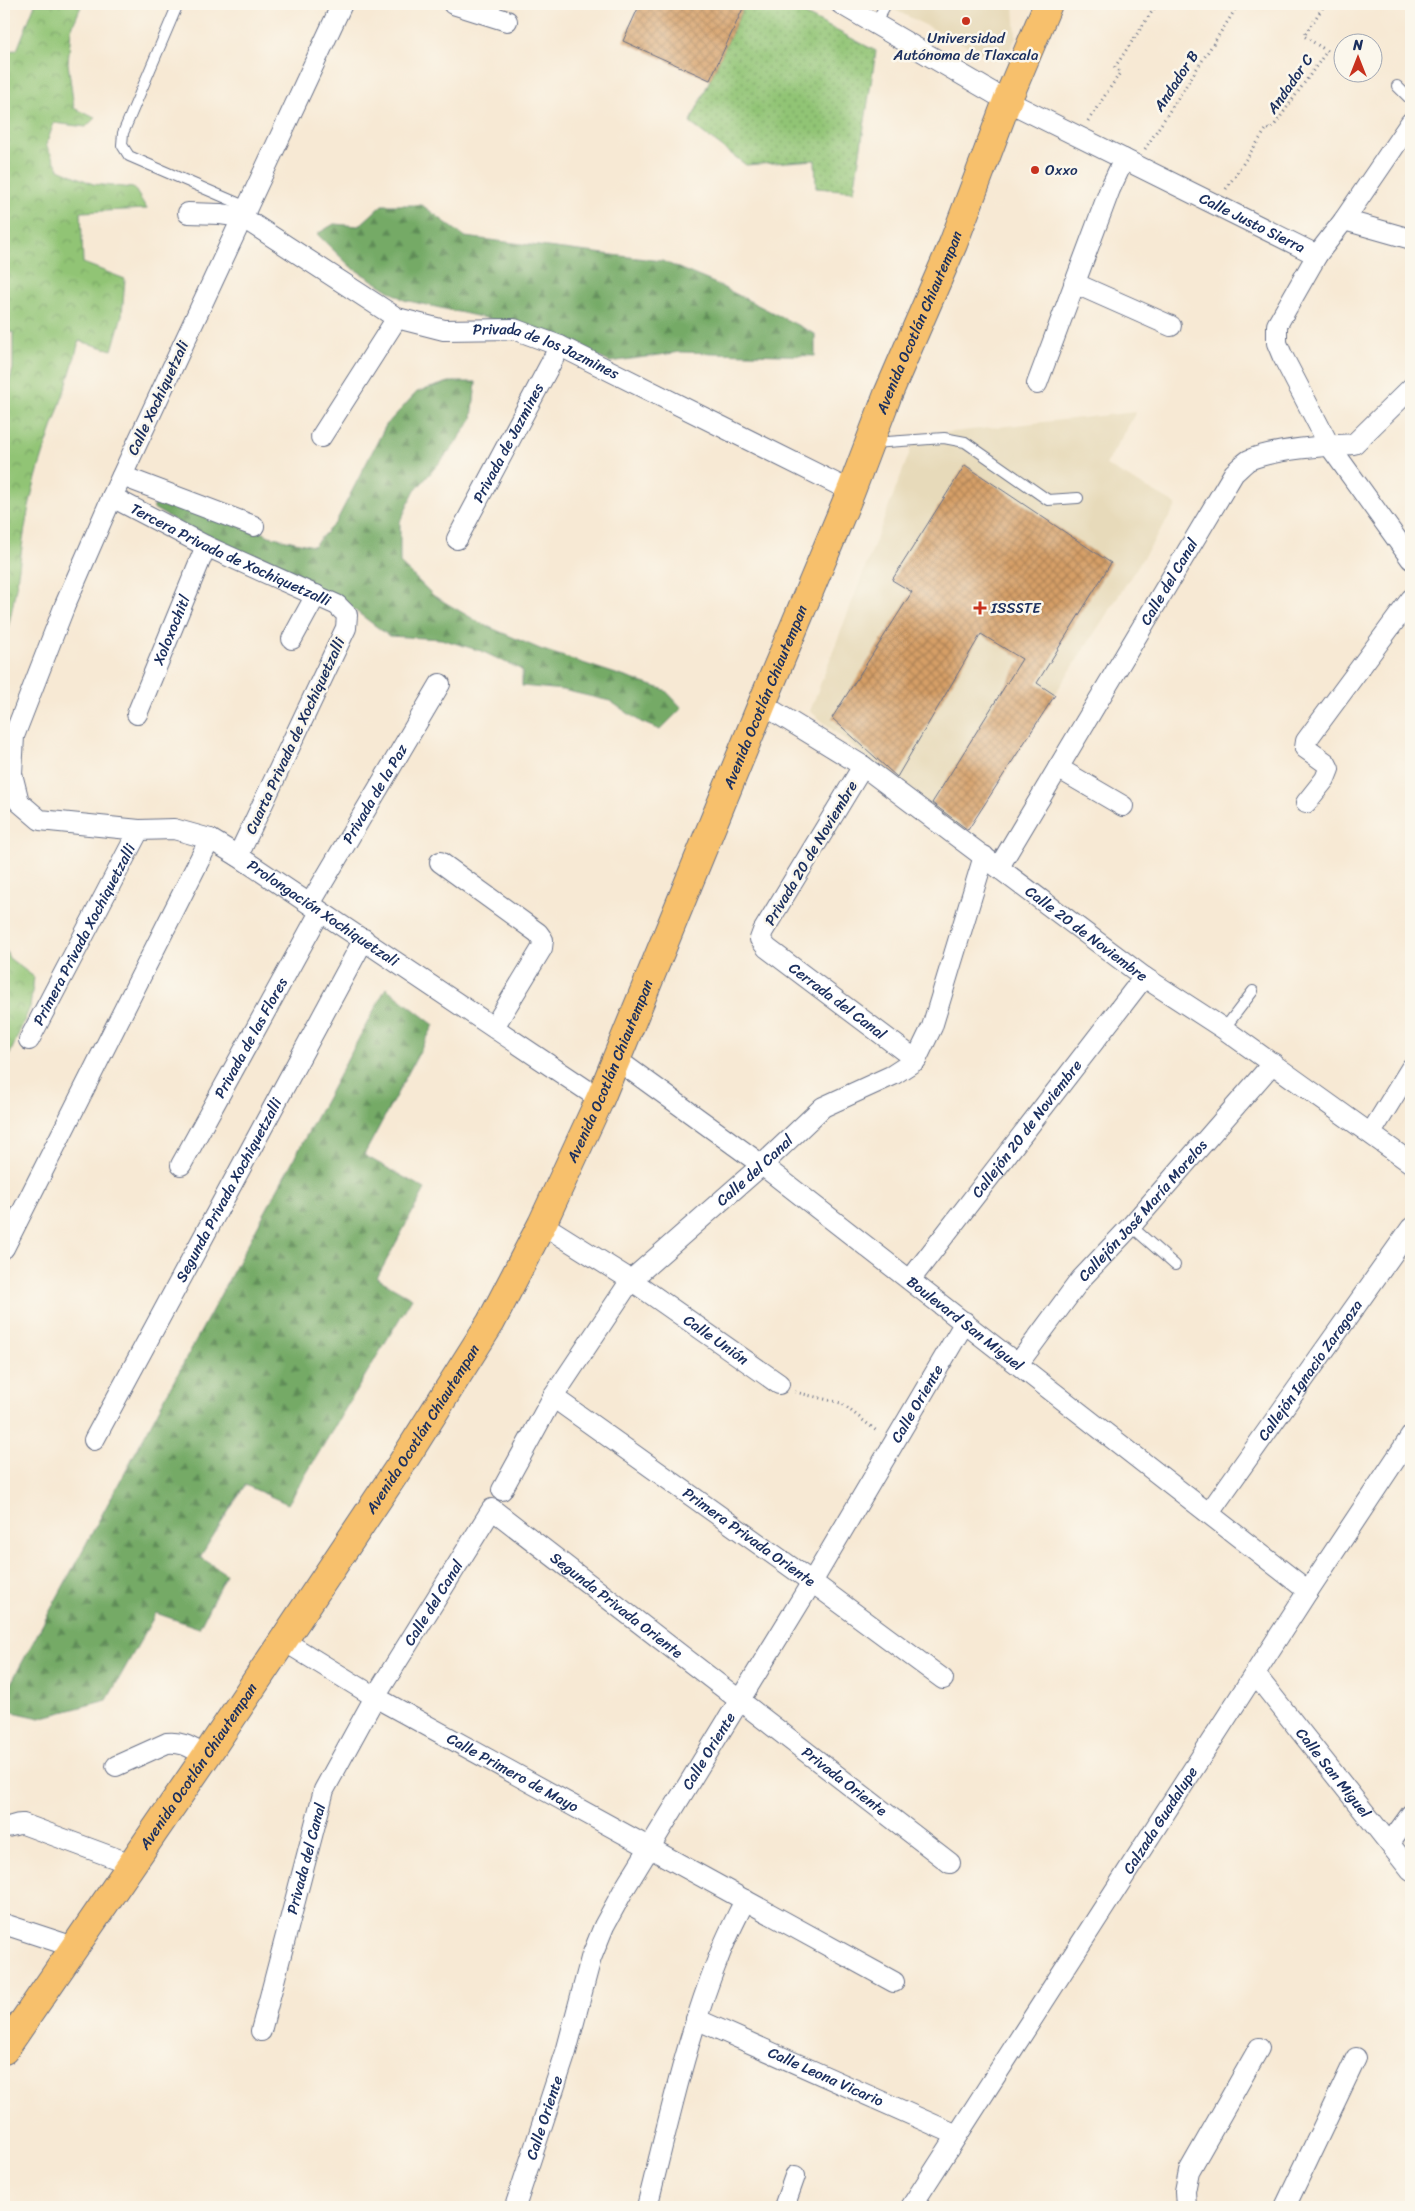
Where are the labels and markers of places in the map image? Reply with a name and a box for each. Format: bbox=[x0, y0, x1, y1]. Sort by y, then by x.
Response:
marker: Universidad Autónoma de Tlaxcala bbox=[960, 15, 972, 27]
place label: Universidad Autónoma de Tlaxcala bbox=[893, 25, 1039, 68]
place label: Oxxo bbox=[1045, 157, 1078, 183]
marker: Oxxo bbox=[1029, 164, 1041, 176]
place label: ISSSTE bbox=[990, 595, 1042, 621]
marker: ISSSTE bbox=[973, 601, 987, 615]

